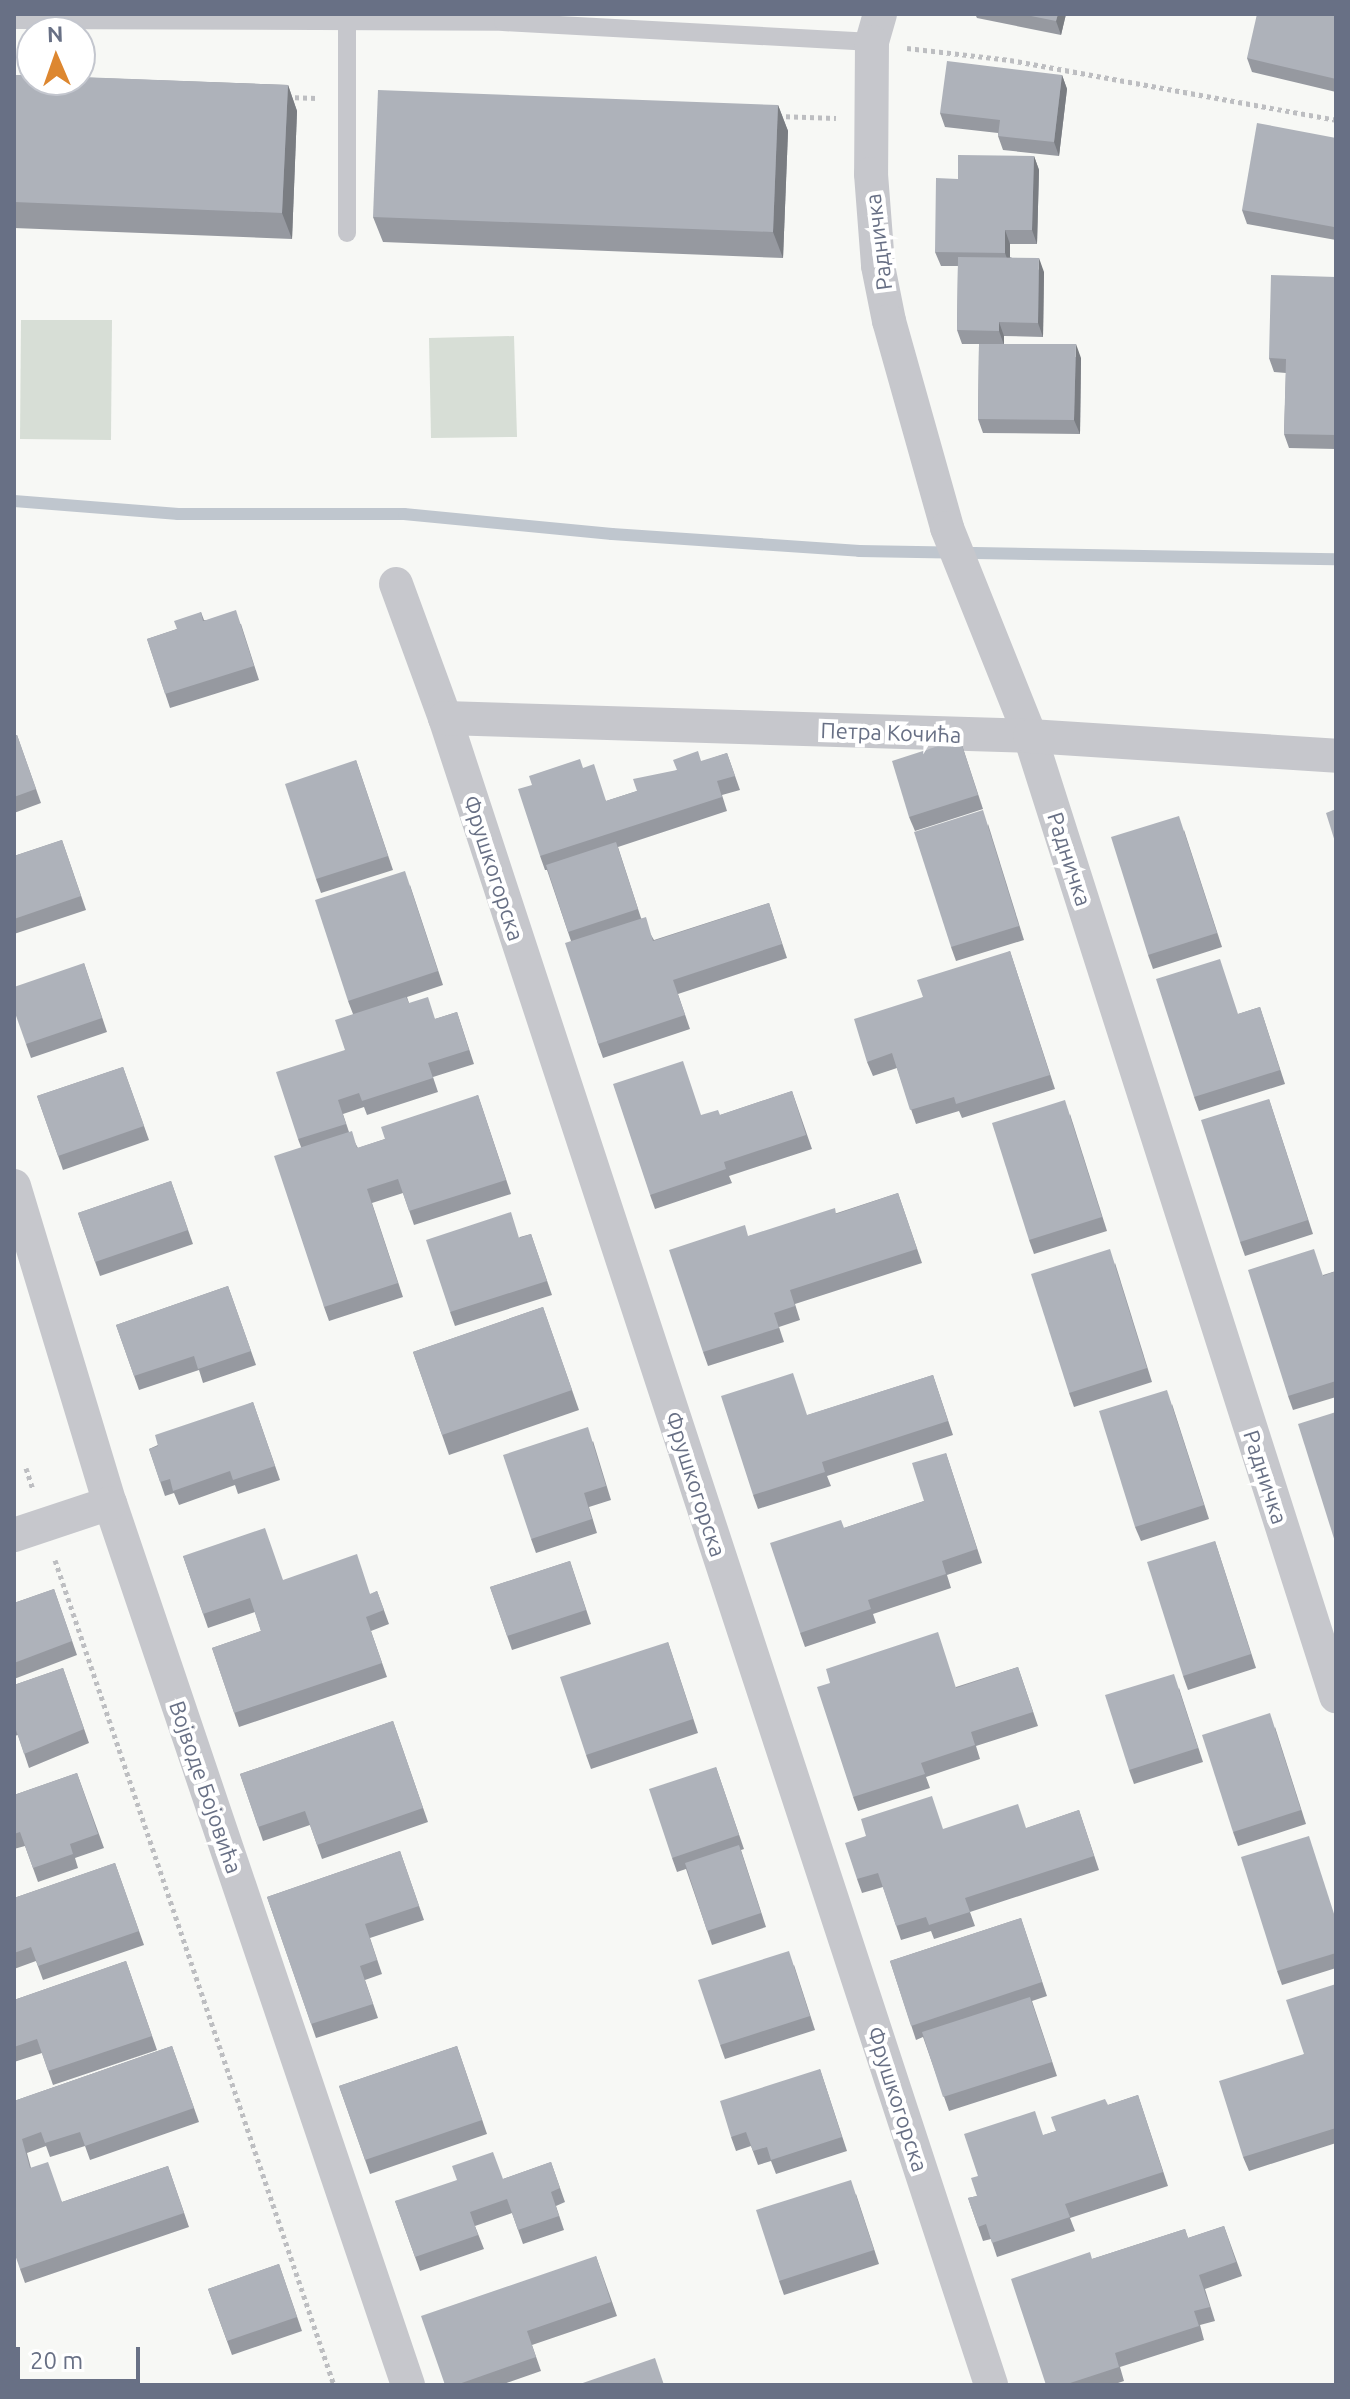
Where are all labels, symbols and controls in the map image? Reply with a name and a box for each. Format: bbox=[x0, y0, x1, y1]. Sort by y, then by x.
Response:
north arrow bbox=[16, 16, 96, 96]
text: N bbox=[47, 21, 64, 46]
street label: Радничка bbox=[859, 192, 897, 292]
street label: Петра Кочића bbox=[820, 716, 962, 748]
street label: Фрушкогорска bbox=[458, 792, 530, 944]
street label: Радничка bbox=[1042, 809, 1098, 909]
street label: Фрушкогорска bbox=[660, 1408, 732, 1560]
street label: Радничка bbox=[1238, 1427, 1294, 1527]
street label: Војводе Бојовића bbox=[164, 1697, 248, 1877]
street label: Фрушкогорска bbox=[862, 2023, 934, 2175]
scale bar bbox=[20, 2331, 144, 2381]
text: 20 m bbox=[30, 2347, 83, 2374]

